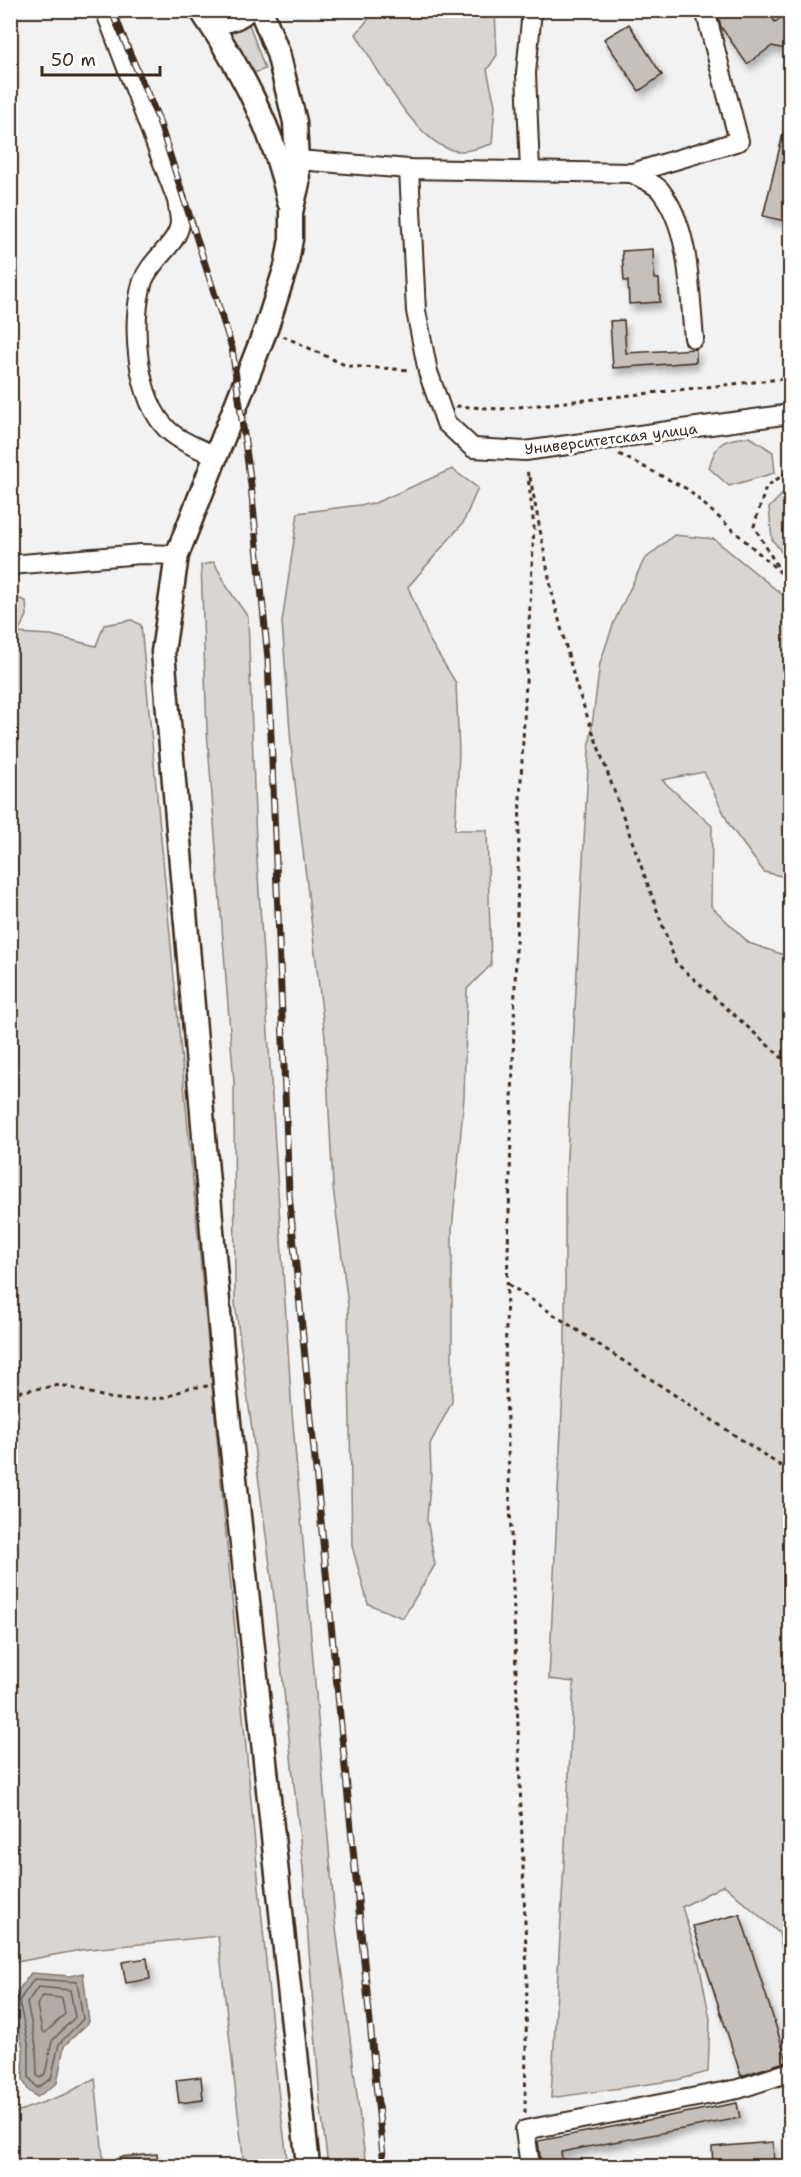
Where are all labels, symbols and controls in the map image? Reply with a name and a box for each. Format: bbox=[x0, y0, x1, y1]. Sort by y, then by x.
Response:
scale bar bbox=[42, 39, 160, 77]
text: 50 m bbox=[51, 48, 96, 72]
street label: Университетская улица bbox=[523, 418, 699, 460]

